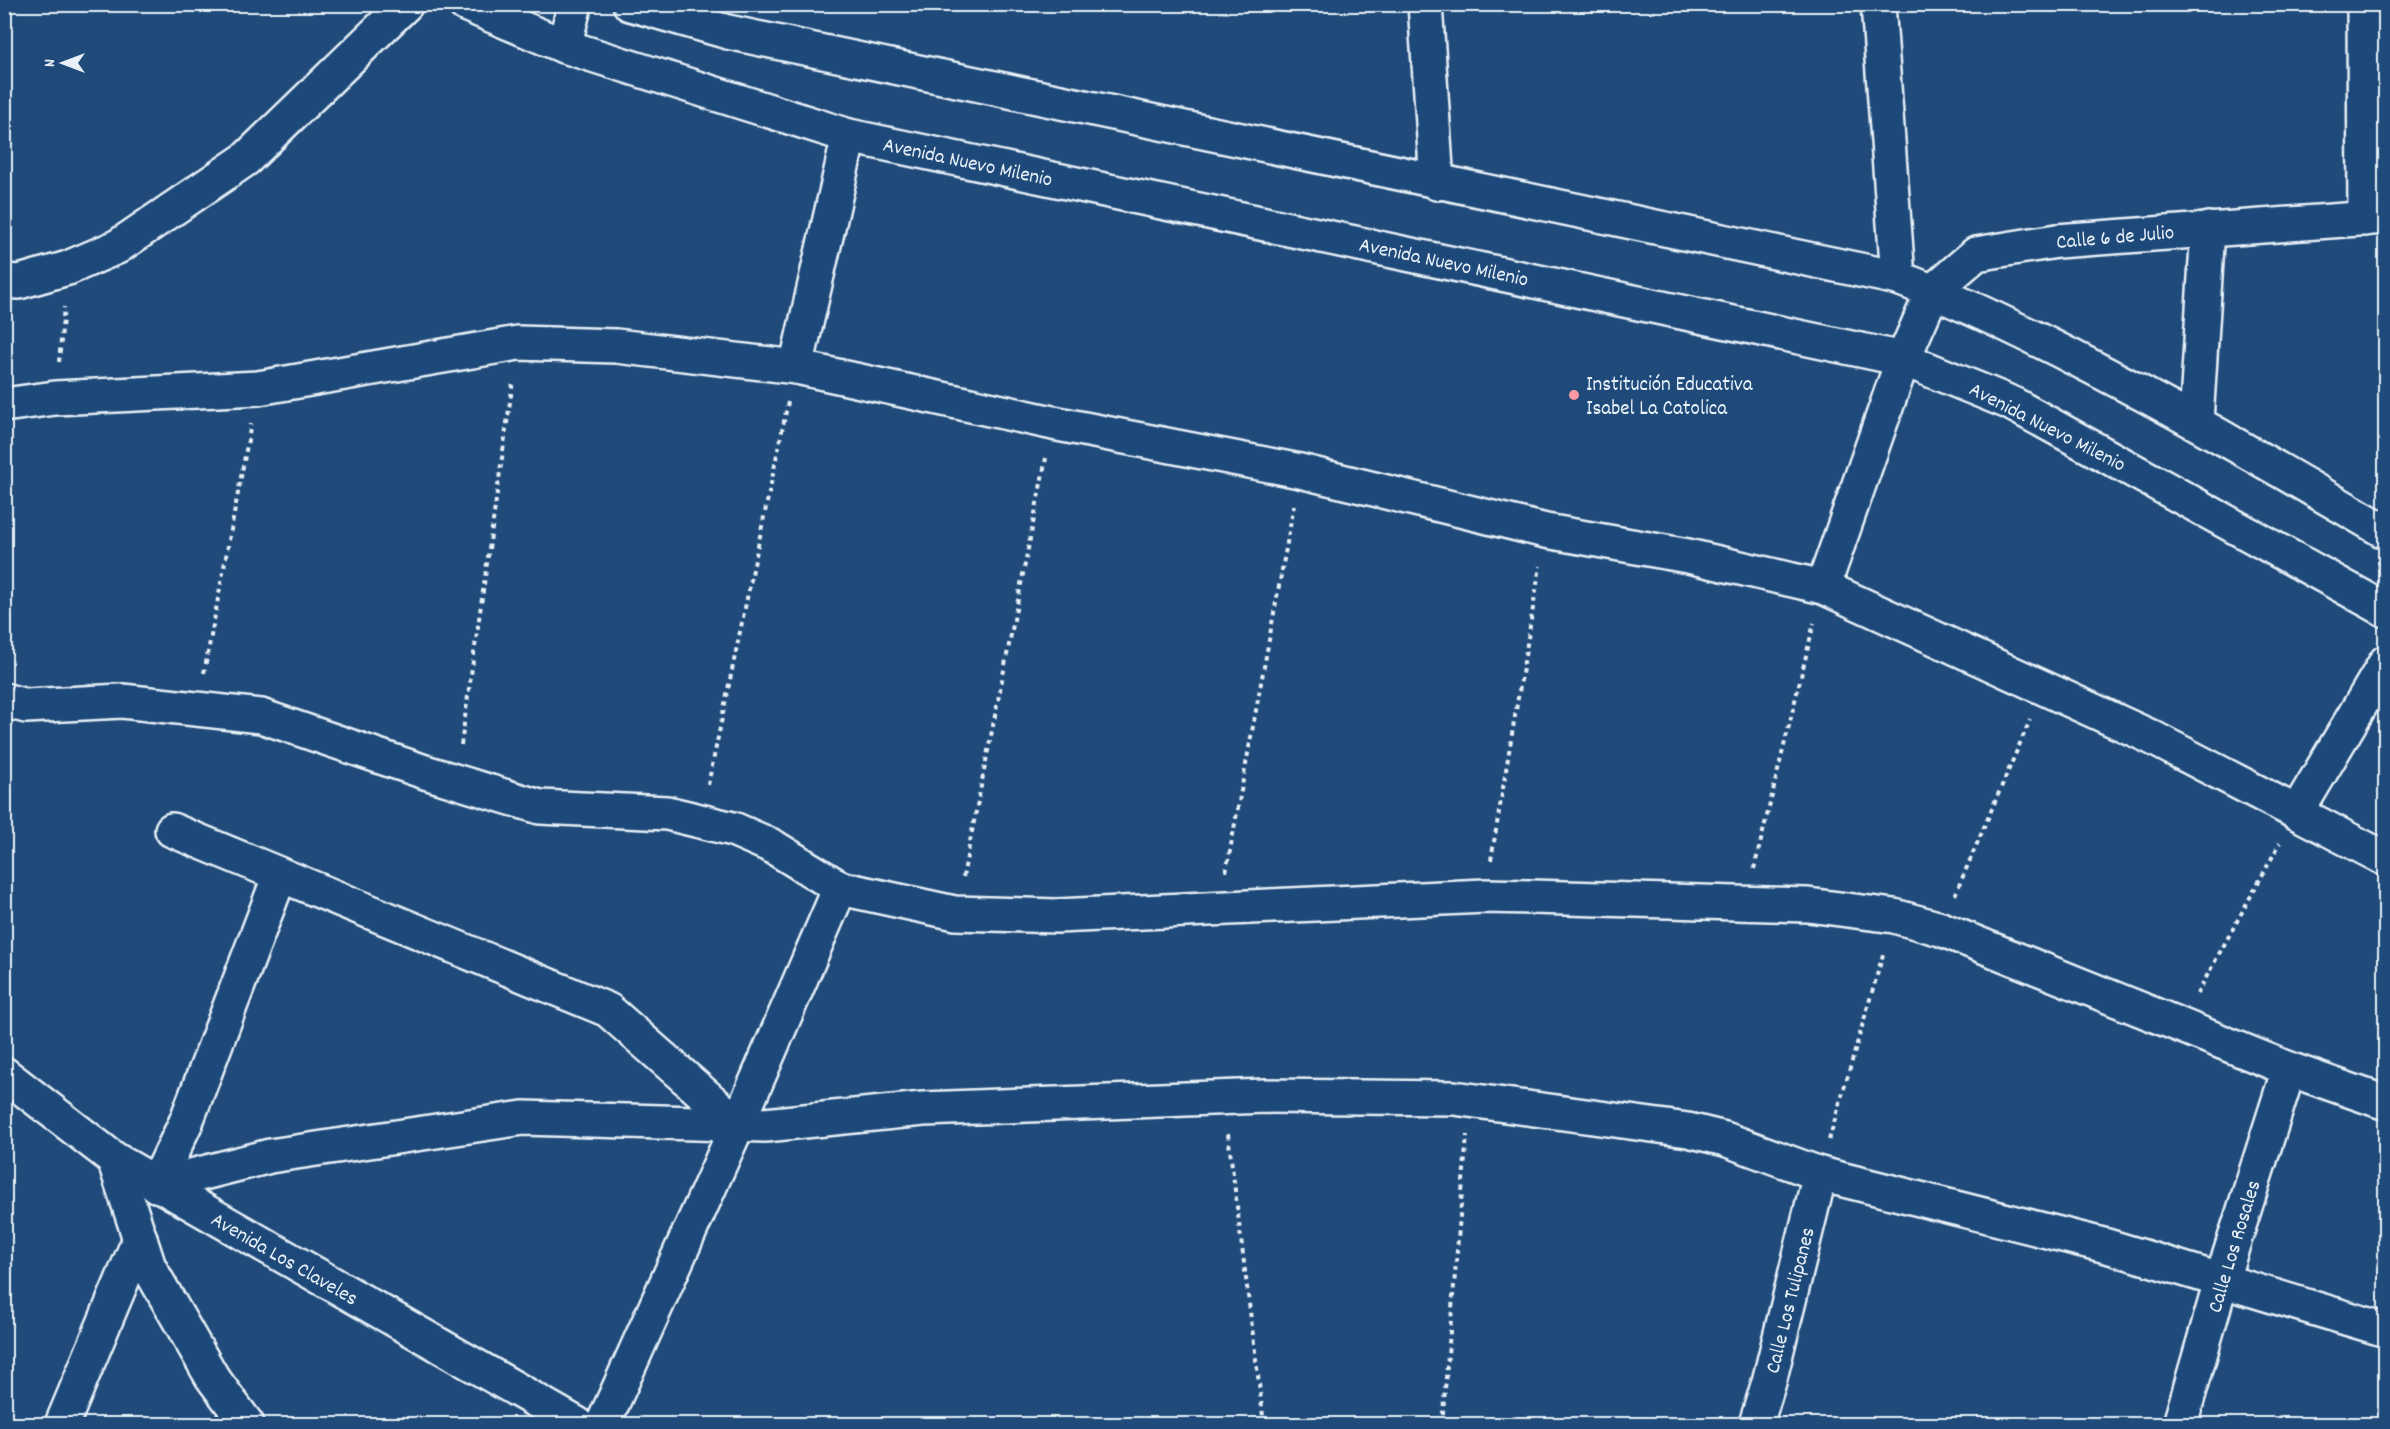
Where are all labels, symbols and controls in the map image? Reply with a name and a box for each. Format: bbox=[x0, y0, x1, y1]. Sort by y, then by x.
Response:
north arrow bbox=[33, 33, 93, 93]
text: N bbox=[39, 59, 62, 67]
street label: Avenida Nuevo Milenio bbox=[880, 131, 1055, 197]
street label: Calle 6 de Julio bbox=[2055, 219, 2175, 259]
street label: Avenida Nuevo Milenio bbox=[1356, 231, 1531, 297]
place label: Institución Educativa Isabel La Catolica bbox=[1586, 371, 1754, 425]
street label: Avenida Nuevo Milenio bbox=[1963, 376, 2130, 481]
marker: Institución Educativa Isabel La Catolica bbox=[1567, 388, 1581, 402]
street label: Calle Los Rosales bbox=[2201, 1177, 2270, 1317]
street label: Avenida Los Claveles bbox=[204, 1206, 363, 1315]
street label: Calle Los Tulipanes bbox=[1759, 1225, 1825, 1377]

